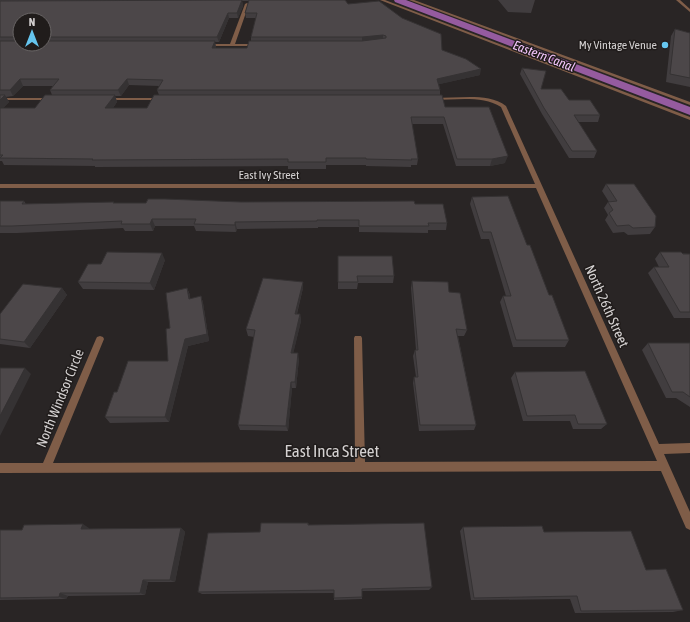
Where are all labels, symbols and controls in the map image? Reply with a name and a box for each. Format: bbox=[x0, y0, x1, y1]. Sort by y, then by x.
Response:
north arrow bbox=[12, 12, 52, 52]
text: N bbox=[29, 16, 35, 28]
water label: Eastern Canal bbox=[511, 37, 577, 75]
place label: My Vintage Venue bbox=[579, 38, 657, 52]
marker: My Vintage Venue bbox=[660, 40, 670, 50]
street label: East Ivy Street bbox=[239, 168, 300, 182]
street label: North 26th Street bbox=[582, 262, 632, 350]
street label: North Windsor Circle bbox=[33, 346, 87, 450]
street label: East Inca Street bbox=[285, 441, 379, 461]

